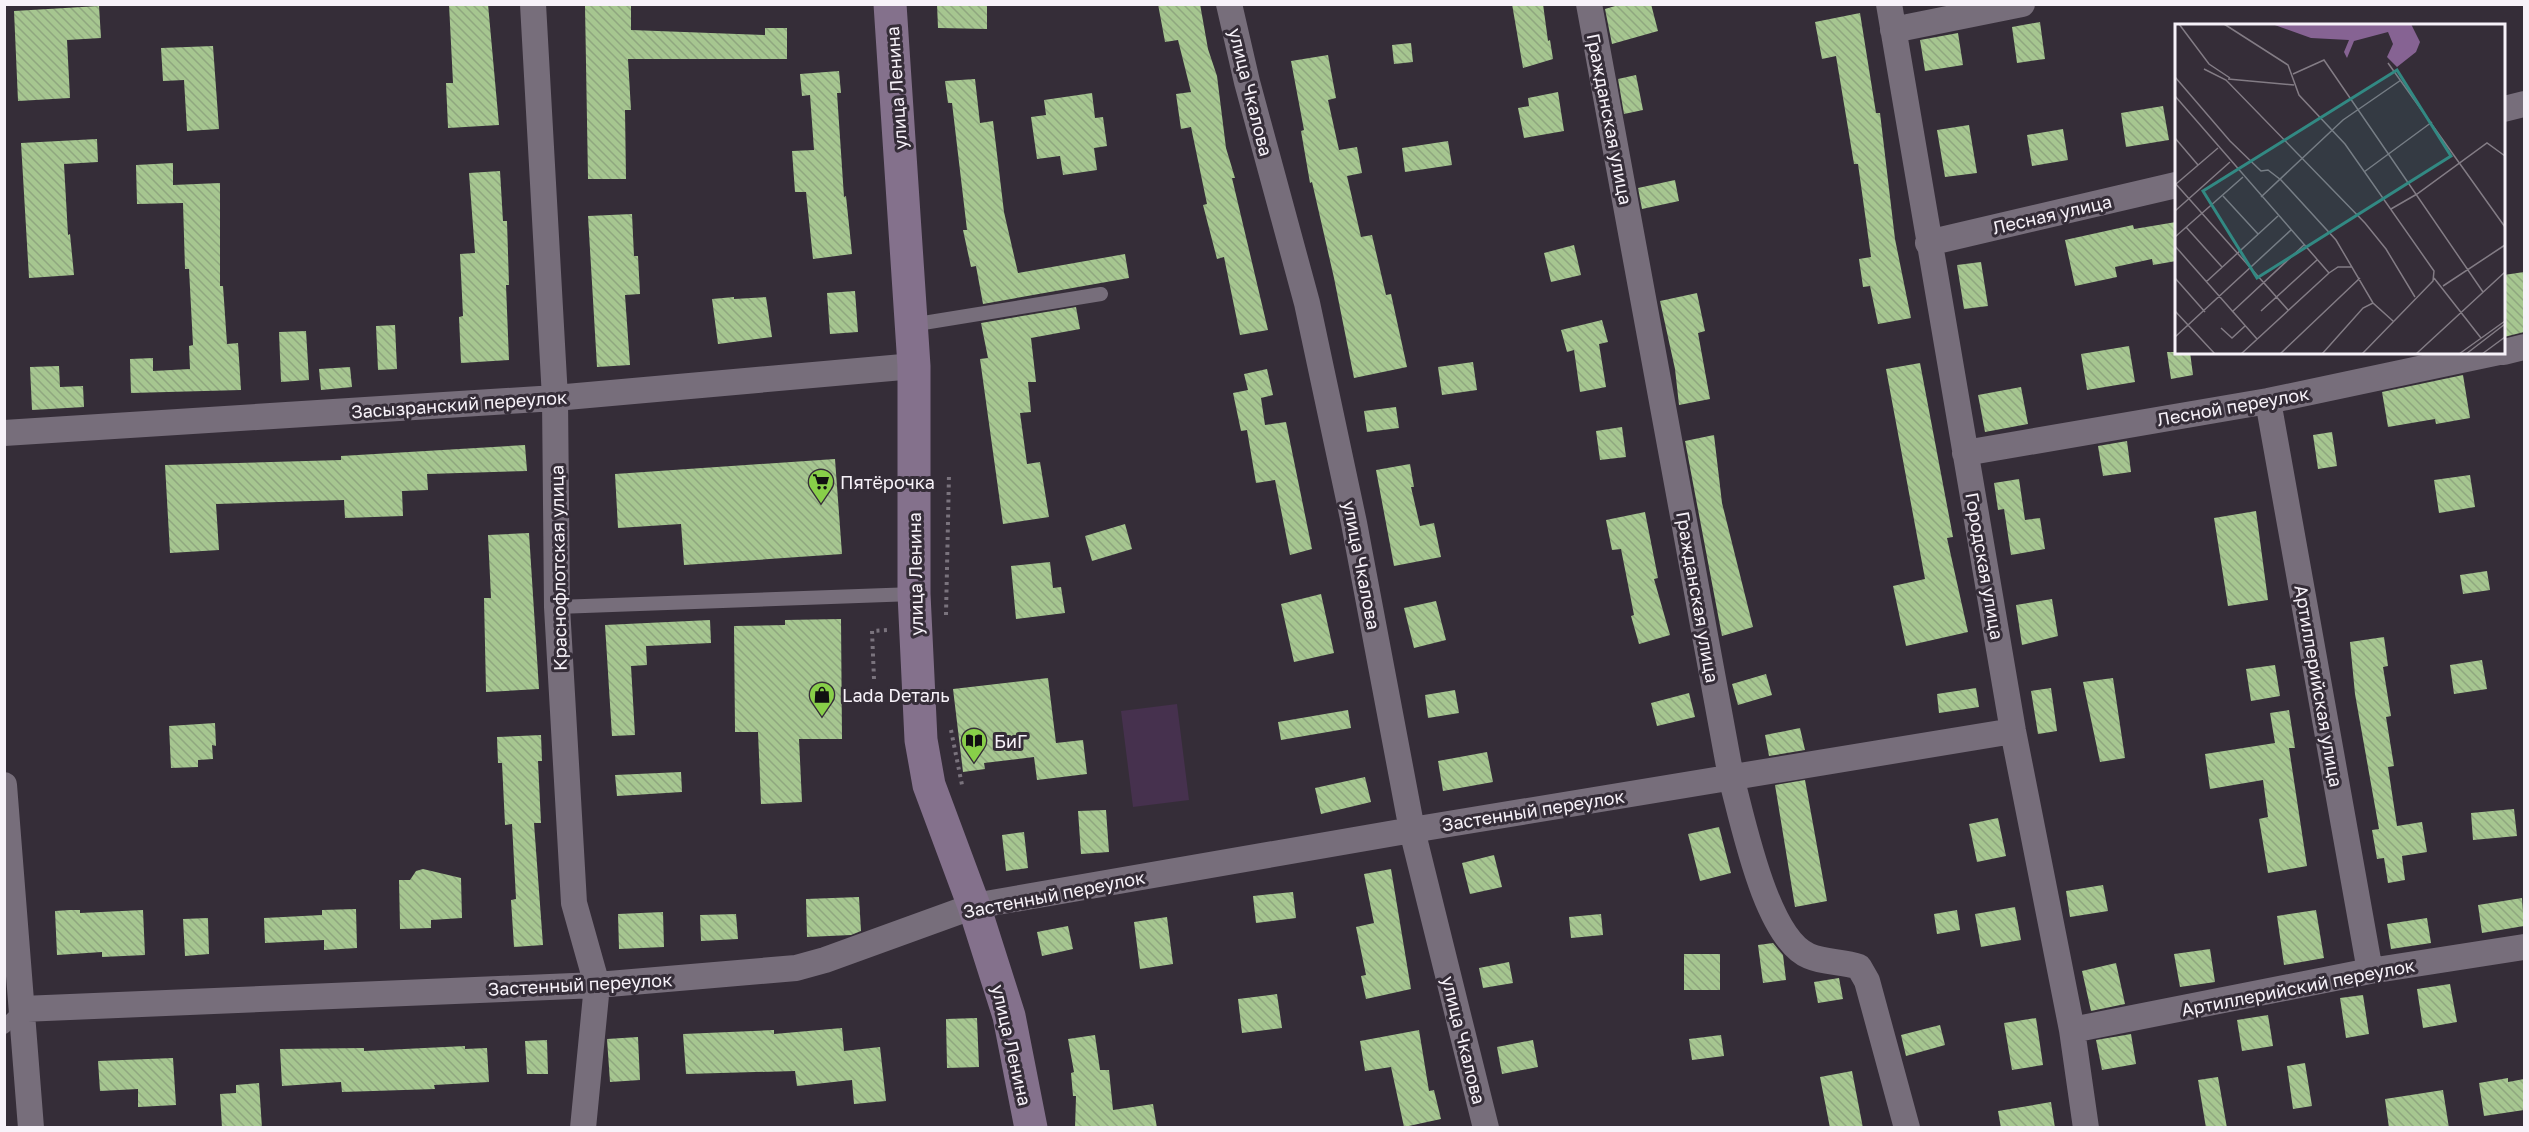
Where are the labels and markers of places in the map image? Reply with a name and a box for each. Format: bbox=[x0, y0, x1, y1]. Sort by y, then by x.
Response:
supermarket icon: Пятёрочка bbox=[806, 467, 836, 505]
place label: Пятёрочка bbox=[840, 471, 935, 493]
shop icon: Lada Dеталь bbox=[807, 680, 837, 718]
place label: Lada Dеталь bbox=[842, 684, 950, 706]
library icon: БиГ bbox=[959, 726, 989, 764]
place label: БиГ bbox=[994, 730, 1027, 752]

